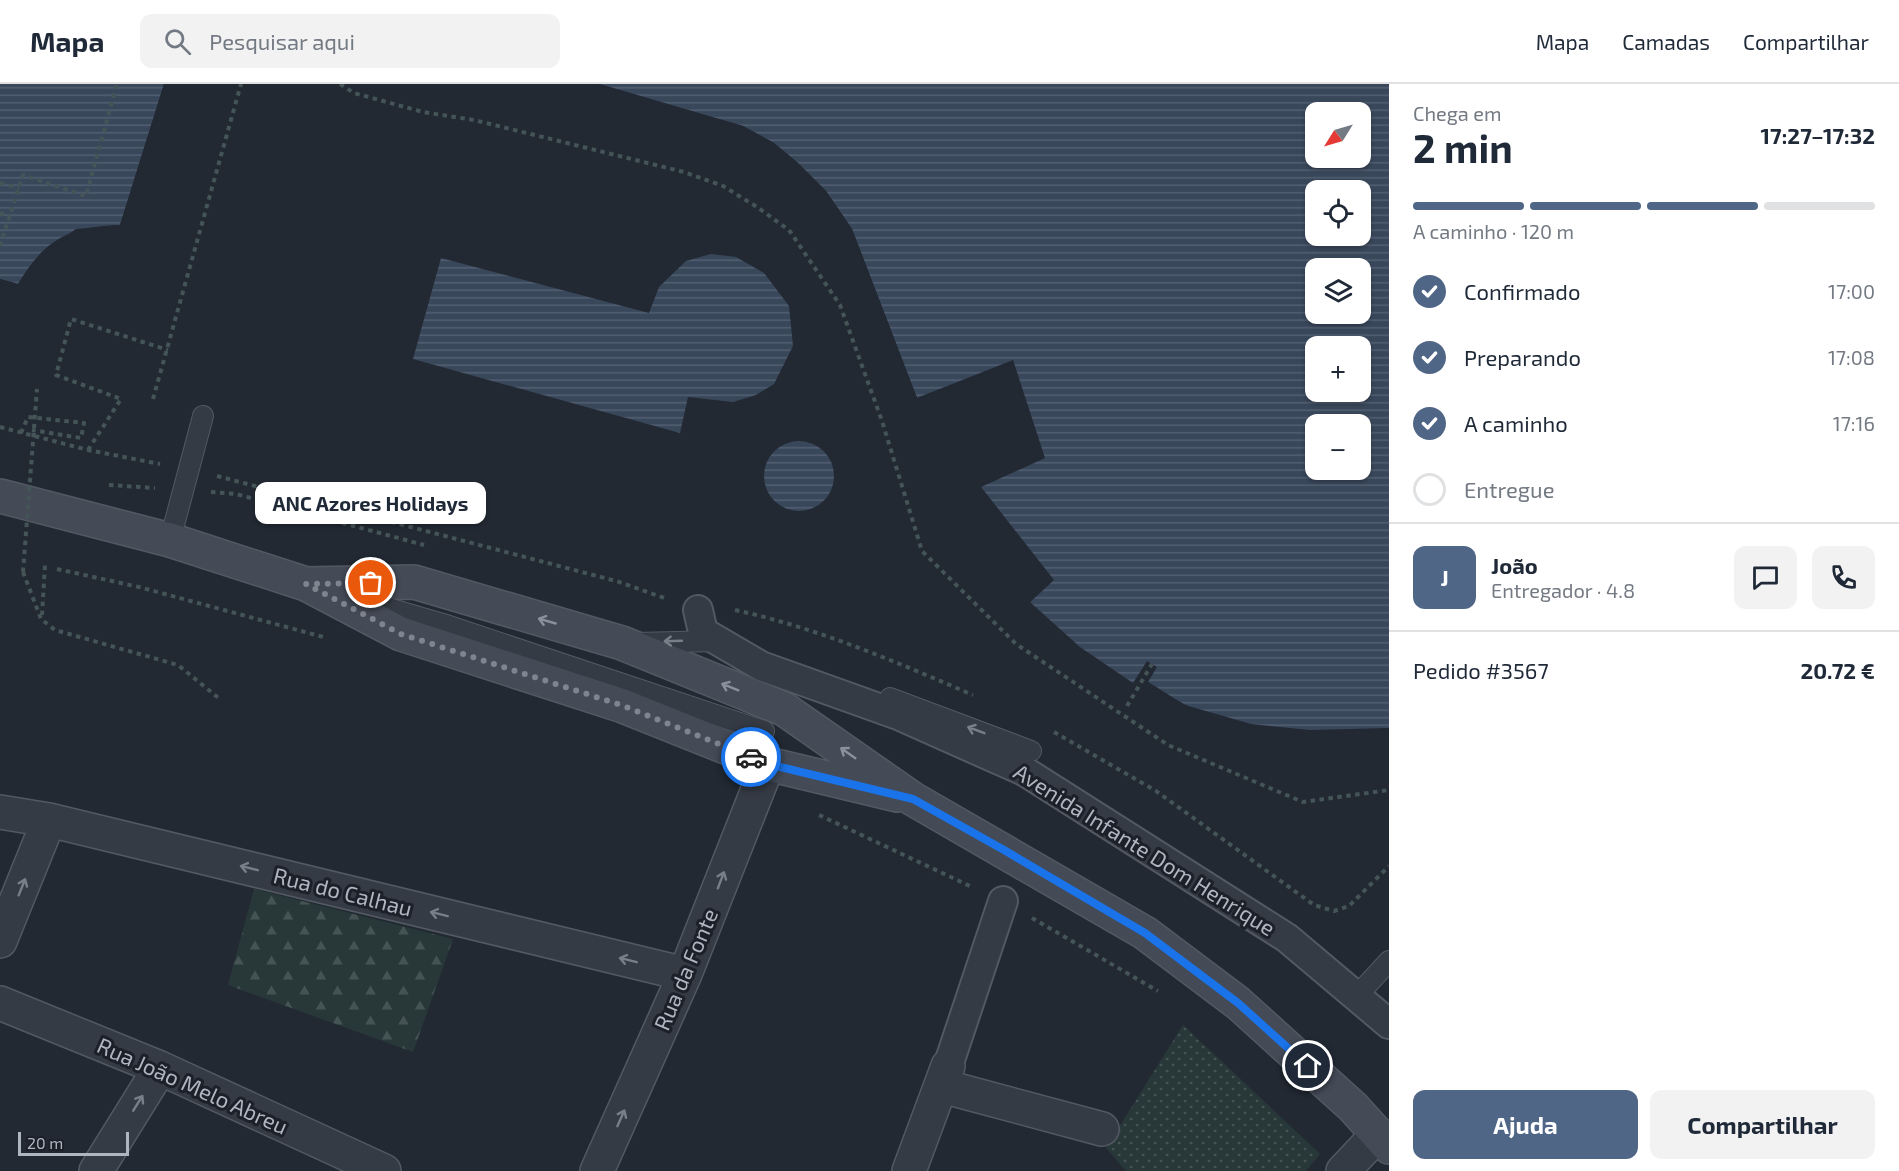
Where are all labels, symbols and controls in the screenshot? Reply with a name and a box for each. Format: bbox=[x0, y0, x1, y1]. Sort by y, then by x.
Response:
search box bbox=[140, 14, 560, 68]
text: Mapa bbox=[30, 24, 104, 58]
icon: search bbox=[161, 25, 194, 58]
text: Pesquisar aqui bbox=[209, 28, 355, 54]
text: Mapa bbox=[1536, 29, 1589, 54]
text: Camadas bbox=[1622, 29, 1710, 54]
text: Compartilhar bbox=[1743, 29, 1869, 54]
text: Chega em bbox=[1413, 101, 1502, 125]
north arrow bbox=[1305, 102, 1371, 168]
map controls bbox=[1305, 102, 1371, 480]
text: 17:27–17:32 bbox=[1761, 122, 1875, 148]
text: 2 min bbox=[1413, 124, 1513, 171]
button: locate bbox=[1305, 180, 1371, 246]
text: A caminho · 120 m bbox=[1413, 219, 1574, 243]
button: layers bbox=[1305, 258, 1371, 324]
icon: check bbox=[1413, 275, 1446, 308]
text: Confirmado bbox=[1464, 278, 1580, 304]
text: 17:00 bbox=[1828, 279, 1875, 303]
button: + bbox=[1305, 336, 1371, 402]
icon: check bbox=[1413, 341, 1446, 374]
text: Preparando bbox=[1464, 344, 1581, 370]
text: 17:08 bbox=[1828, 345, 1875, 369]
icon: check bbox=[1413, 407, 1446, 440]
text: A caminho bbox=[1464, 410, 1568, 436]
text: 17:16 bbox=[1833, 411, 1875, 435]
button: − bbox=[1305, 414, 1371, 480]
text: Entregue bbox=[1464, 476, 1554, 502]
callout: ANC Azores Holidays bbox=[256, 481, 487, 523]
text: ANC Azores Holidays bbox=[273, 491, 468, 515]
button: chat bbox=[1734, 546, 1797, 609]
button: phone bbox=[1812, 546, 1875, 609]
text: João bbox=[1491, 552, 1538, 578]
pin bbox=[345, 557, 396, 608]
text: J bbox=[1440, 564, 1449, 590]
icon: bag bbox=[354, 566, 387, 599]
text: Entregador · 4.8 bbox=[1491, 578, 1635, 602]
one-way arrow bbox=[538, 615, 557, 626]
one-way arrow bbox=[663, 635, 683, 647]
text: Pedido #3567 bbox=[1413, 657, 1549, 683]
text: 20.72 € bbox=[1800, 657, 1875, 683]
one-way arrow bbox=[721, 681, 740, 692]
one-way arrow bbox=[968, 724, 986, 735]
courier bbox=[721, 727, 781, 787]
icon: car bbox=[735, 741, 768, 774]
one-way arrow bbox=[841, 747, 857, 759]
street label: Avenida Infante Dom Henrique bbox=[1010, 758, 1280, 940]
street label: Rua do Calhau bbox=[271, 861, 415, 921]
one-way arrow bbox=[240, 862, 259, 874]
one-way arrow bbox=[717, 871, 728, 890]
one-way arrow bbox=[17, 878, 28, 896]
street label: Rua da Fonte bbox=[648, 904, 722, 1034]
one-way arrow bbox=[430, 908, 449, 920]
one-way arrow bbox=[619, 953, 638, 965]
street label: Rua João Melo Abreu bbox=[94, 1031, 292, 1139]
pin bbox=[1282, 1040, 1333, 1091]
icon: home bbox=[1291, 1049, 1324, 1082]
button: Ajuda bbox=[1413, 1090, 1638, 1159]
button: Compartilhar bbox=[1650, 1090, 1875, 1159]
one-way arrow bbox=[131, 1095, 144, 1112]
one-way arrow bbox=[616, 1109, 627, 1127]
scale bar bbox=[18, 1129, 129, 1156]
text: 20 m bbox=[27, 1133, 63, 1152]

